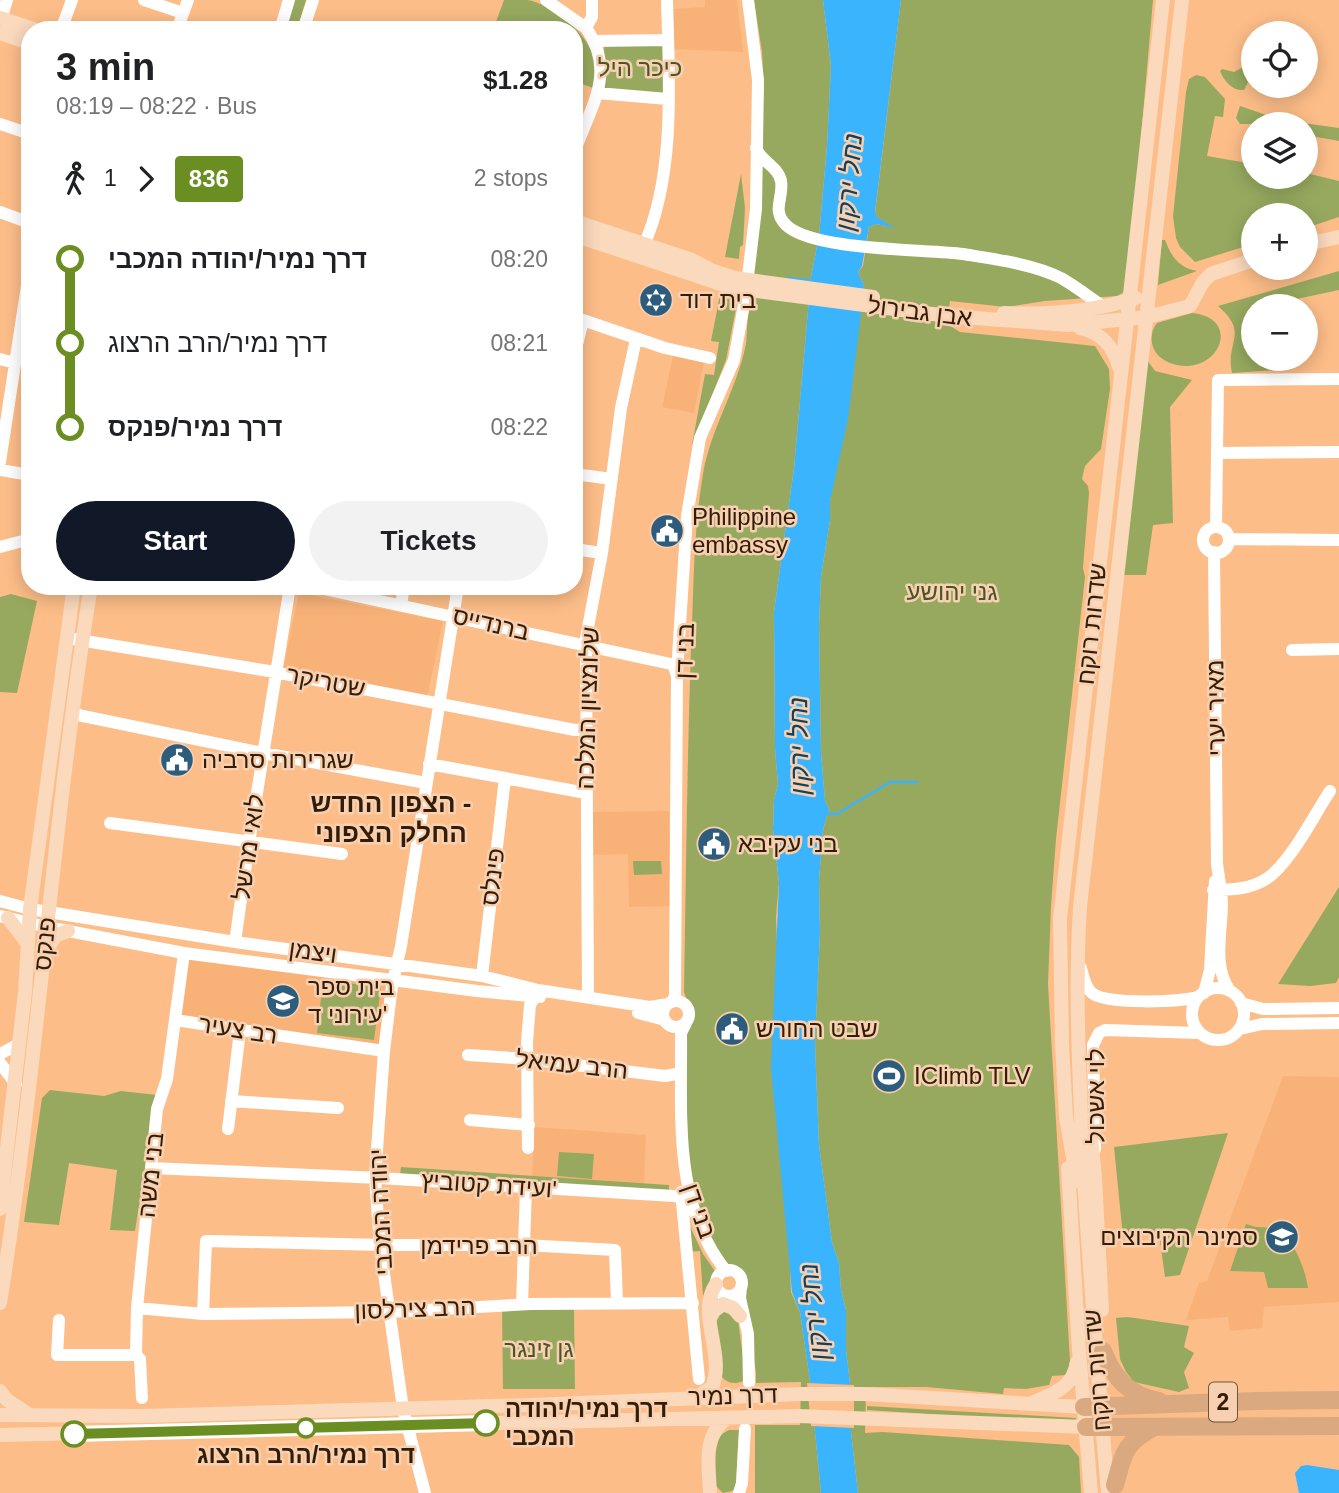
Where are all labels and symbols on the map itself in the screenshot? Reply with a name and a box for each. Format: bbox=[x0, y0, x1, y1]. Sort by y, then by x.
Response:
park label: כיכר היל bbox=[598, 54, 682, 81]
water label: נחל ירקון bbox=[830, 132, 868, 233]
synagogue icon: בית דוד bbox=[637, 281, 675, 319]
place label: בית דוד bbox=[680, 286, 756, 313]
street label: אבן גבירול bbox=[866, 292, 974, 331]
place label: Philippine embassy bbox=[692, 503, 796, 558]
public building icon: Philippine embassy bbox=[648, 512, 686, 550]
street label: שדרות רוקח bbox=[1072, 562, 1111, 686]
park label: גני יהושע bbox=[906, 578, 998, 605]
street label: ברנדייס bbox=[450, 602, 532, 645]
street label: בני דן bbox=[670, 622, 699, 680]
street label: שלומציון המלכה bbox=[571, 626, 604, 790]
street label: מאיר יערי bbox=[1201, 660, 1230, 757]
street label: שטריקר bbox=[285, 661, 368, 702]
water label: נחל ירקון bbox=[783, 697, 815, 796]
public building icon: שגרירות סרביה bbox=[158, 741, 196, 779]
place label: שגרירות סרביה bbox=[202, 746, 354, 773]
district label: הצפון החדש - החלק הצפוני bbox=[311, 788, 472, 848]
street label: לואי מרשל bbox=[228, 792, 269, 902]
public building icon: בני עקיבא bbox=[695, 825, 733, 863]
place label: בני עקיבא bbox=[738, 830, 838, 857]
street label: פינלס bbox=[476, 847, 509, 907]
street label: פנקס bbox=[28, 916, 61, 972]
street label: ויצמן bbox=[287, 935, 339, 968]
place label: בית ספר עירוני ד' bbox=[308, 973, 394, 1028]
school or university icon: בית ספר עירוני ד' bbox=[264, 982, 302, 1020]
street label: רב צעיר bbox=[197, 1010, 279, 1049]
public building icon: שבט החורש bbox=[713, 1010, 751, 1048]
place label: שבט החורש bbox=[756, 1015, 878, 1042]
street label: הרב עמיאל bbox=[515, 1045, 629, 1084]
street label: לוי אשכול bbox=[1082, 1048, 1109, 1144]
sports icon: IClimb TLV bbox=[870, 1057, 908, 1095]
place label: IClimb TLV bbox=[914, 1062, 1030, 1089]
street label: בני משה bbox=[133, 1131, 168, 1219]
street label: יהודה המכבי bbox=[364, 1148, 397, 1276]
street label: ועידת קטוביץ' bbox=[420, 1166, 558, 1203]
street label: בני דן bbox=[678, 1180, 721, 1242]
school or university icon: סמינר הקיבוצים bbox=[1263, 1218, 1301, 1256]
place label: סמינר הקיבוצים bbox=[1100, 1223, 1258, 1250]
street label: הרב פרידמן bbox=[420, 1232, 538, 1259]
water label: נחל ירקון bbox=[793, 1262, 835, 1363]
street label: הרב צירלסון bbox=[354, 1293, 476, 1324]
street label: שדרות רוקח bbox=[1078, 1308, 1115, 1432]
park label: גן זינגר bbox=[504, 1335, 574, 1362]
street label: דרך נמיר bbox=[688, 1380, 778, 1411]
road number: 2 bbox=[1209, 1382, 1237, 1422]
place label: דרך נמיר/יהודה המכבי bbox=[505, 1395, 668, 1450]
marker: דרך נמיר/יהודה המכבי bbox=[473, 1410, 499, 1436]
marker: דרך נמיר/הרב הרצוג bbox=[296, 1418, 316, 1438]
unlabelled marker bbox=[61, 1421, 87, 1447]
place label: דרך נמיר/הרב הרצוג bbox=[197, 1441, 415, 1468]

